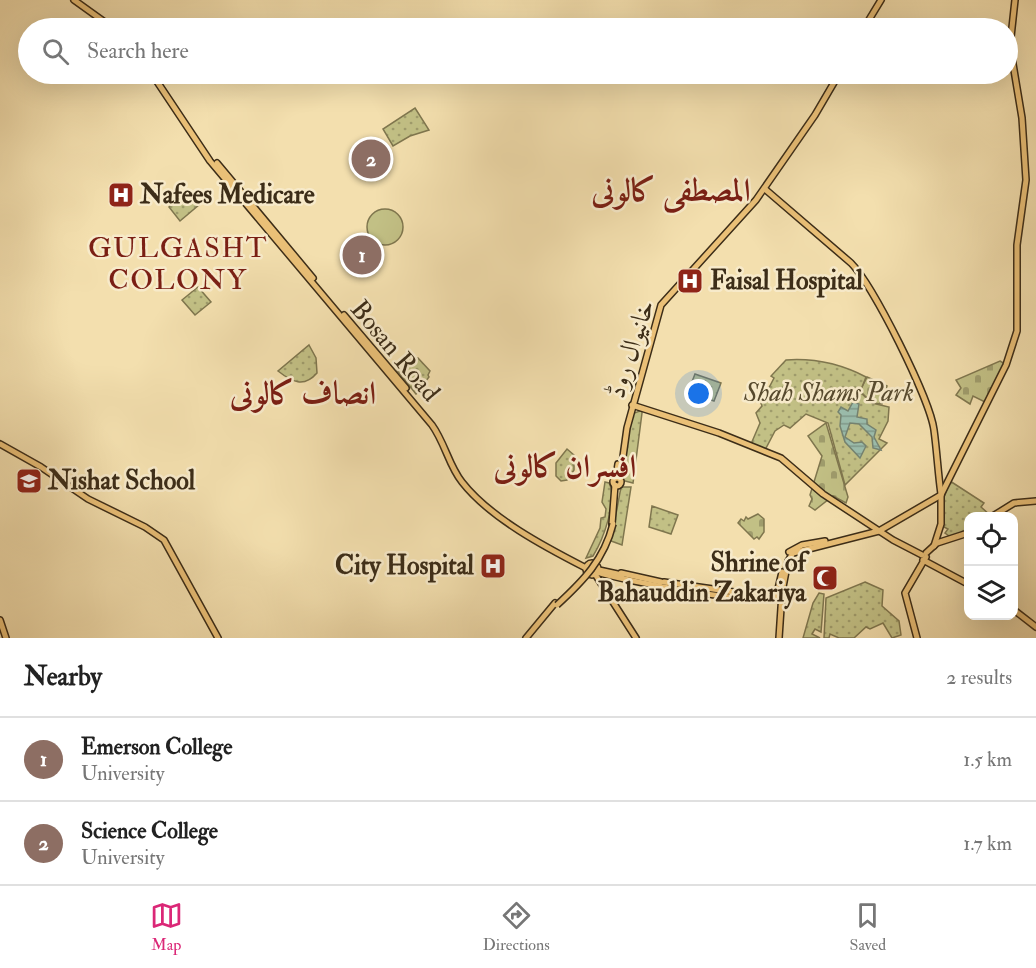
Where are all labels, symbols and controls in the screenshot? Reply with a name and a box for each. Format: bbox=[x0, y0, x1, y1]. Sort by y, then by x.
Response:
search box bbox=[18, 18, 1018, 84]
icon: search bbox=[39, 35, 72, 68]
text: Search here bbox=[87, 37, 189, 65]
pin: 2 bbox=[352, 136, 391, 182]
district label: المصطفی کالونی bbox=[590, 171, 751, 213]
place label: Nafees Medicare bbox=[139, 179, 315, 211]
hospital icon: Nafees Medicare bbox=[106, 180, 136, 210]
district label: GULGASHT COLONY bbox=[88, 231, 268, 298]
pin: 1 bbox=[342, 232, 382, 278]
place label: Faisal Hospital bbox=[710, 265, 863, 298]
hospital icon: Faisal Hospital bbox=[675, 266, 705, 296]
street label: Bosan Road bbox=[343, 294, 447, 408]
street label: خانیوال روڈ bbox=[600, 296, 662, 402]
district label: انصاف کالونی bbox=[229, 374, 376, 414]
park label: Shah Shams Park bbox=[743, 377, 914, 409]
your location bbox=[684, 379, 713, 408]
district label: افسران کالونی bbox=[492, 447, 637, 487]
place label: Nishat School bbox=[47, 465, 196, 497]
school or university icon: Nishat School bbox=[14, 466, 44, 496]
map controls bbox=[964, 512, 1018, 620]
button: locate bbox=[964, 512, 1018, 566]
place label: Shrine of Bahauddin Zakariya bbox=[597, 547, 811, 610]
place label: City Hospital bbox=[335, 550, 474, 583]
hospital icon: City Hospital bbox=[478, 551, 508, 581]
mosque icon: Shrine of Bahauddin Zakariya bbox=[810, 563, 840, 593]
button: layers bbox=[964, 566, 1018, 620]
text: Nearby bbox=[24, 661, 102, 693]
text: 2 results bbox=[946, 665, 1012, 690]
text: Emerson College bbox=[81, 733, 232, 761]
text: 1 bbox=[40, 747, 47, 772]
text: 1.5 km bbox=[963, 747, 1012, 772]
text: University bbox=[81, 761, 164, 786]
text: Science College bbox=[81, 817, 218, 845]
text: 2 bbox=[38, 831, 49, 856]
text: 1.7 km bbox=[963, 831, 1012, 856]
text: University bbox=[81, 845, 164, 870]
tab: Map bbox=[150, 899, 183, 955]
tab: Directions bbox=[483, 899, 550, 955]
tab: Saved bbox=[850, 899, 886, 955]

